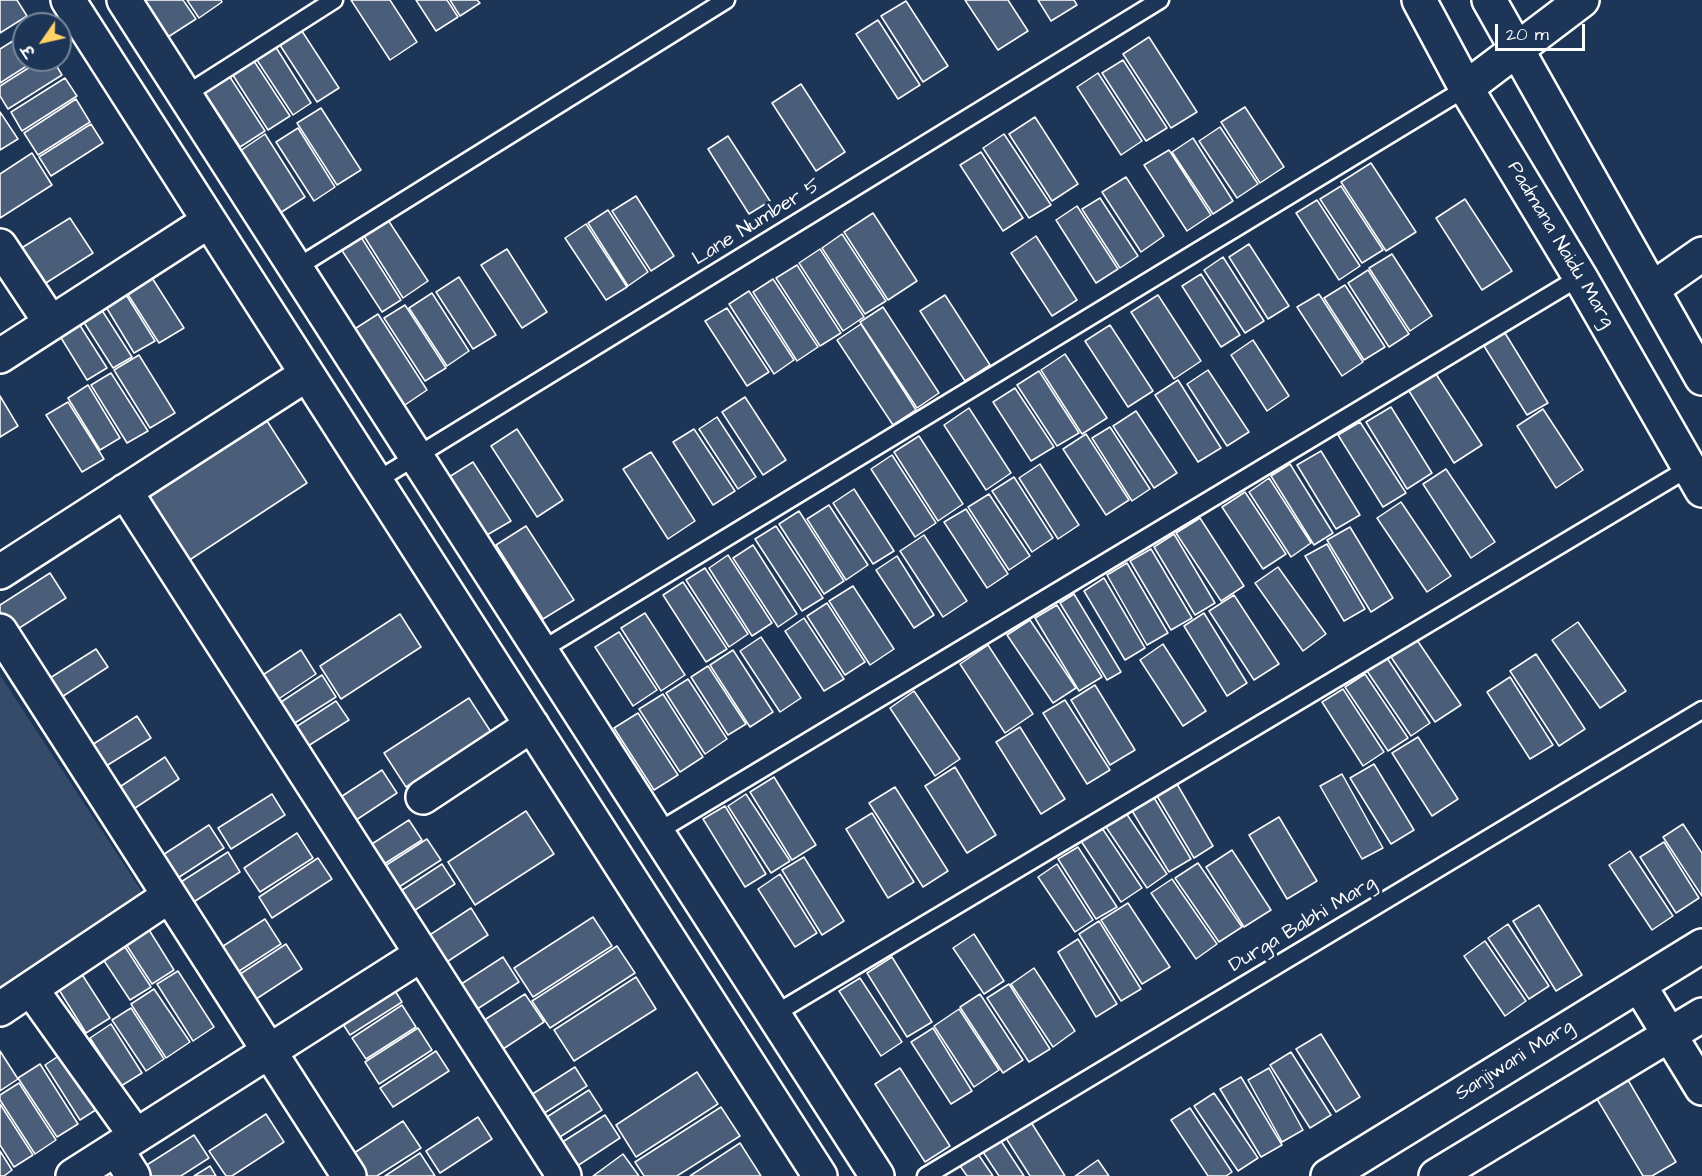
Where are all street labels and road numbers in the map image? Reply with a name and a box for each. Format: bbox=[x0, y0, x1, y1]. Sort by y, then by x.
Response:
street label: Padmana Naidu Marg bbox=[1501, 158, 1619, 332]
street label: Lane Number 5 bbox=[689, 174, 825, 272]
street label: Durga Babhi Marg bbox=[1225, 872, 1381, 978]
street label: Sanjiwani Marg bbox=[1451, 1015, 1579, 1107]

